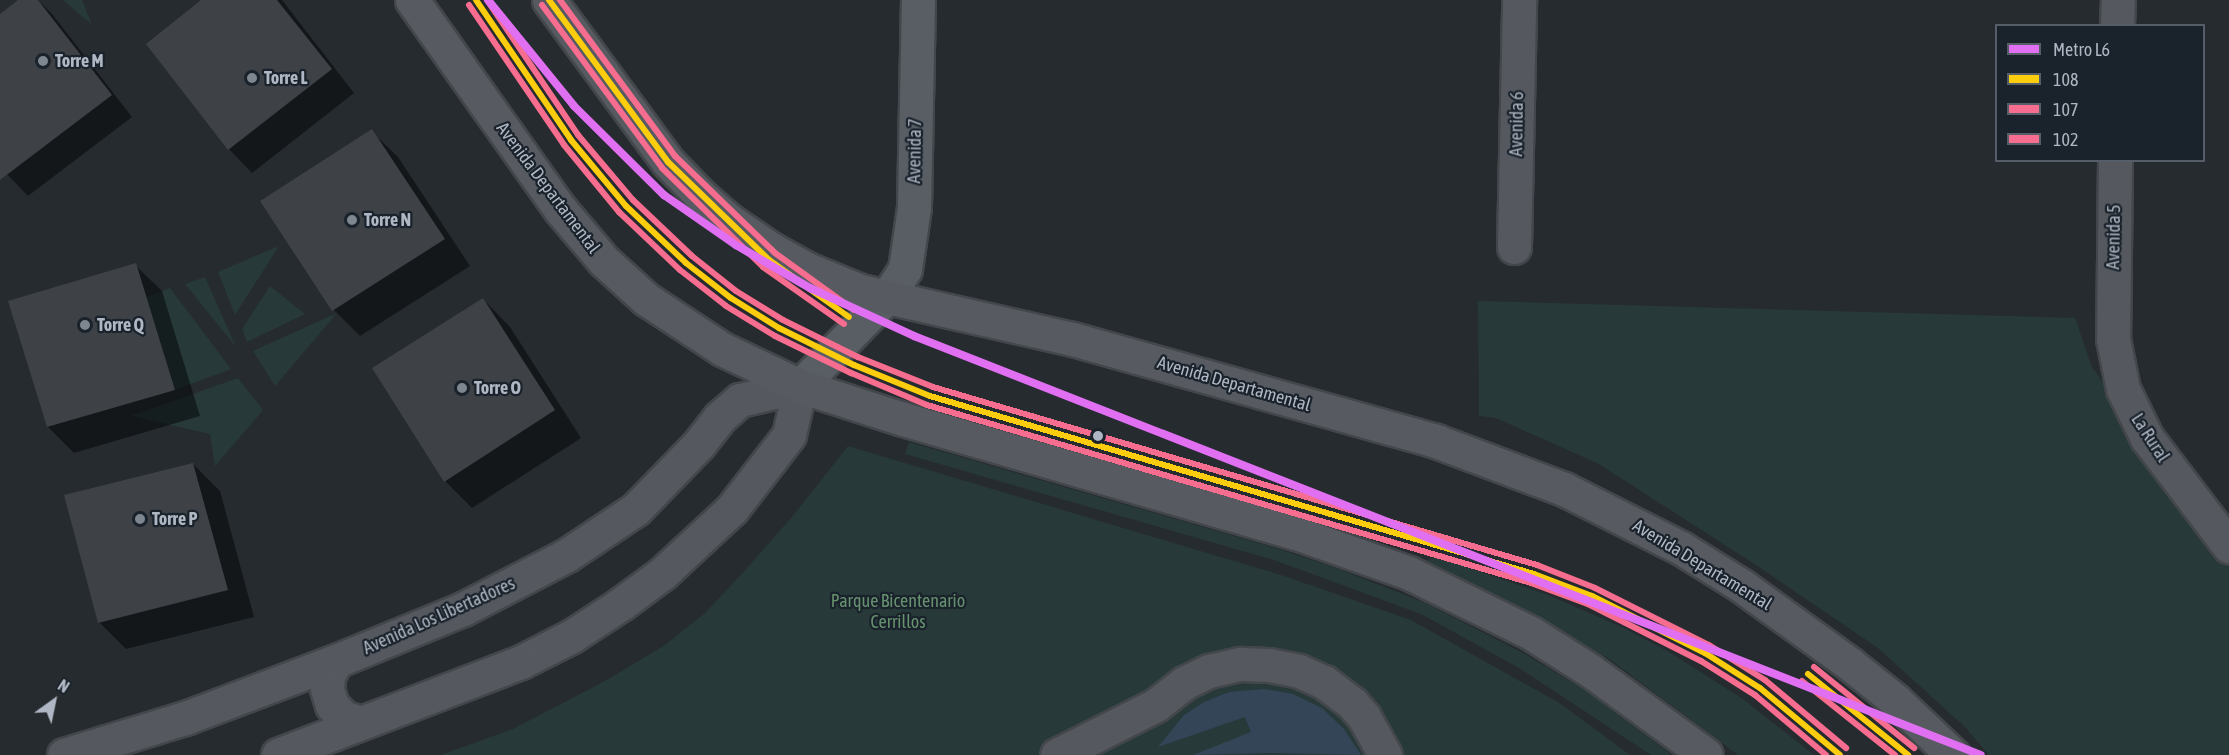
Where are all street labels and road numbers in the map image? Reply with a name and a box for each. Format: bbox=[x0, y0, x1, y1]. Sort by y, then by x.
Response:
street label: Avenida 6 bbox=[1506, 91, 1528, 157]
street label: Avenida Departamental bbox=[492, 118, 604, 258]
street label: Avenida 7 bbox=[904, 118, 926, 184]
street label: Avenida 5 bbox=[2103, 204, 2125, 270]
street label: Avenida Departamental bbox=[1155, 352, 1313, 416]
street label: La Rural bbox=[2126, 410, 2174, 466]
street label: Avenida Departamental bbox=[1629, 515, 1775, 615]
street label: Avenida Los Libertadores bbox=[360, 573, 518, 659]

